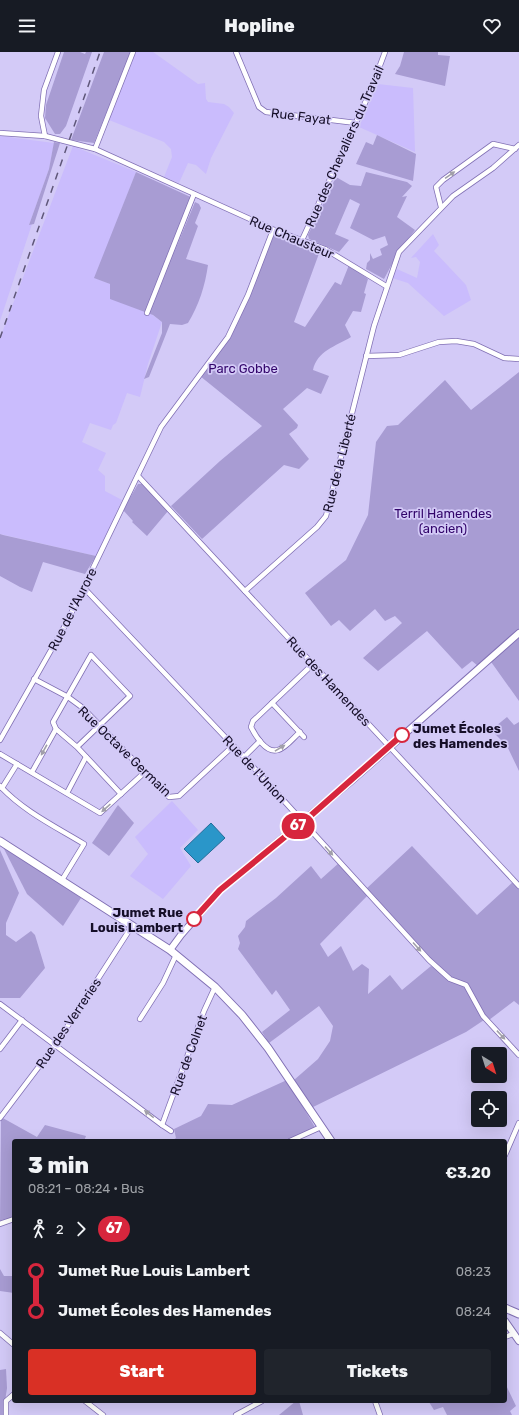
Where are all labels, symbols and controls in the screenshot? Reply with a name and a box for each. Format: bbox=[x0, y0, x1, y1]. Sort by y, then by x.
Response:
icon: menu bbox=[16, 15, 38, 37]
text: Hopline bbox=[224, 15, 295, 37]
icon: heart bbox=[481, 15, 503, 37]
street label: Rue des Chevaliers du Travail bbox=[302, 63, 387, 229]
street label: Rue Fayat bbox=[270, 105, 332, 128]
one-way arrow bbox=[445, 171, 455, 179]
street label: Rue Chausteur bbox=[247, 213, 336, 262]
park label: Parc Gobbe bbox=[208, 361, 278, 376]
street label: Rue de la Liberté bbox=[320, 412, 359, 514]
park label: Terril Hamendes (ancien) bbox=[394, 506, 492, 536]
street label: Rue de l'Aurore bbox=[45, 565, 100, 653]
street label: Rue des Hamendes bbox=[283, 634, 374, 729]
street label: Rue Octave Germain bbox=[75, 703, 174, 800]
place label: Jumet Écoles des Hamendes bbox=[413, 721, 507, 751]
marker: Jumet Écoles des Hamendes bbox=[394, 727, 410, 743]
street label: Rue de l'Union bbox=[220, 733, 290, 806]
one-way arrow bbox=[41, 744, 47, 756]
one-way arrow bbox=[275, 744, 286, 751]
one-way arrow bbox=[101, 803, 111, 813]
line badge: 67 bbox=[280, 813, 316, 839]
text: 67 bbox=[290, 817, 306, 834]
one-way arrow bbox=[325, 845, 334, 856]
place label: Jumet Rue Louis Lambert bbox=[90, 905, 183, 935]
marker: Jumet Rue Louis Lambert bbox=[186, 911, 202, 927]
one-way arrow bbox=[412, 942, 421, 951]
street label: Rue des Verreries bbox=[33, 975, 104, 1071]
street label: Rue de Colnet bbox=[167, 1013, 210, 1097]
one-way arrow bbox=[496, 1030, 505, 1041]
north arrow bbox=[471, 1047, 507, 1083]
map controls bbox=[471, 1047, 507, 1127]
button: locate bbox=[471, 1091, 507, 1127]
one-way arrow bbox=[143, 1110, 154, 1119]
text: 3 min bbox=[28, 1152, 89, 1179]
text: €3.20 bbox=[445, 1164, 491, 1182]
text: 08:21 – 08:24 · Bus bbox=[28, 1181, 144, 1196]
icon: walk bbox=[28, 1218, 50, 1240]
icon: forward bbox=[70, 1218, 92, 1240]
text: 67 bbox=[106, 1220, 122, 1237]
text: 2 bbox=[56, 1222, 64, 1237]
text: Jumet Rue Louis Lambert bbox=[58, 1262, 250, 1280]
text: 08:23 bbox=[456, 1264, 491, 1279]
text: Jumet Écoles des Hamendes bbox=[58, 1302, 272, 1320]
text: 08:24 bbox=[456, 1304, 491, 1319]
button: Start bbox=[28, 1349, 256, 1395]
button: Tickets bbox=[264, 1349, 491, 1395]

